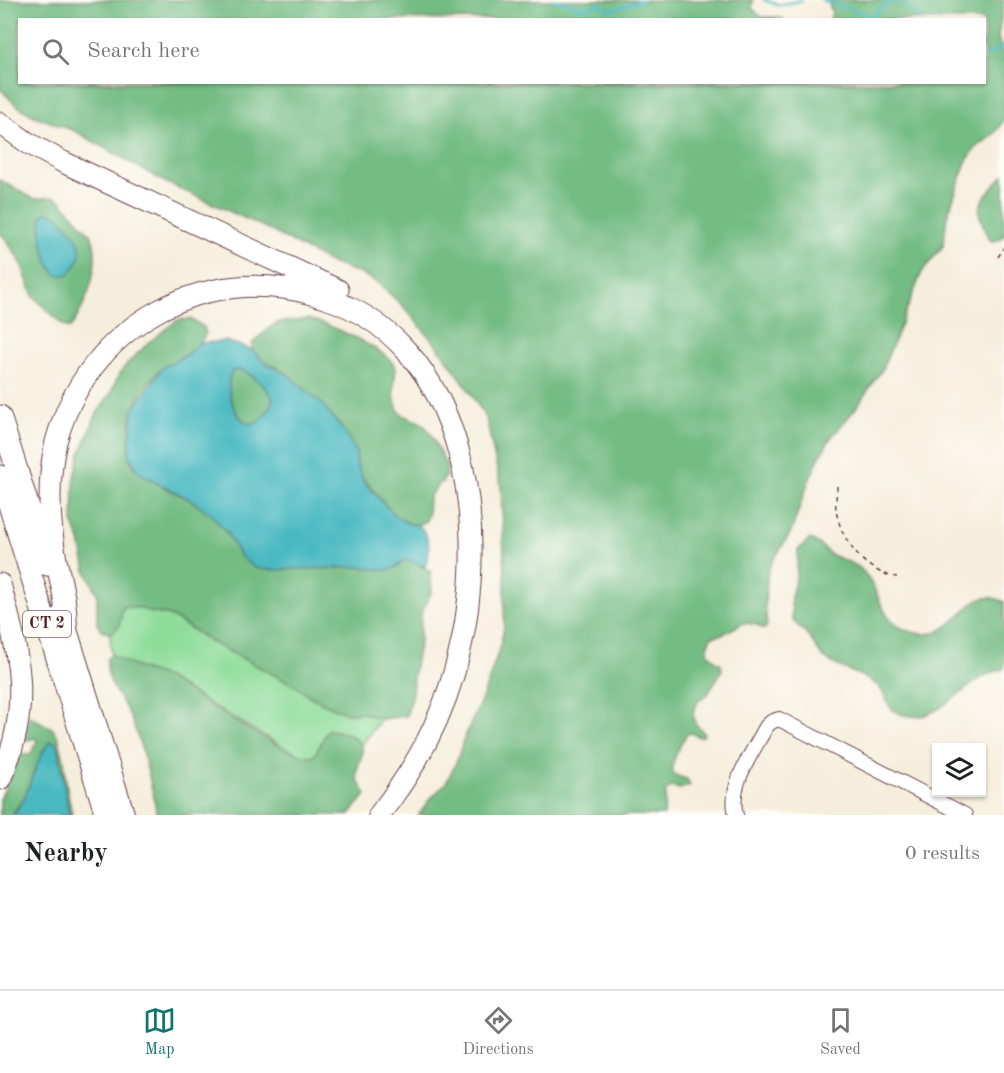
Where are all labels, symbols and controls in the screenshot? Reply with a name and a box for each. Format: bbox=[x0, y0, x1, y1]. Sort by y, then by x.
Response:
search box bbox=[18, 18, 986, 84]
icon: search bbox=[39, 35, 72, 68]
text: Search here bbox=[87, 40, 200, 62]
road number: CT 2 bbox=[23, 611, 71, 637]
map controls bbox=[932, 743, 986, 797]
button: layers bbox=[932, 743, 986, 797]
text: Nearby bbox=[24, 841, 108, 867]
text: 0 results bbox=[905, 844, 980, 864]
tab: Map bbox=[143, 1004, 176, 1060]
tab: Directions bbox=[463, 1004, 534, 1060]
tab: Saved bbox=[820, 1004, 861, 1060]

